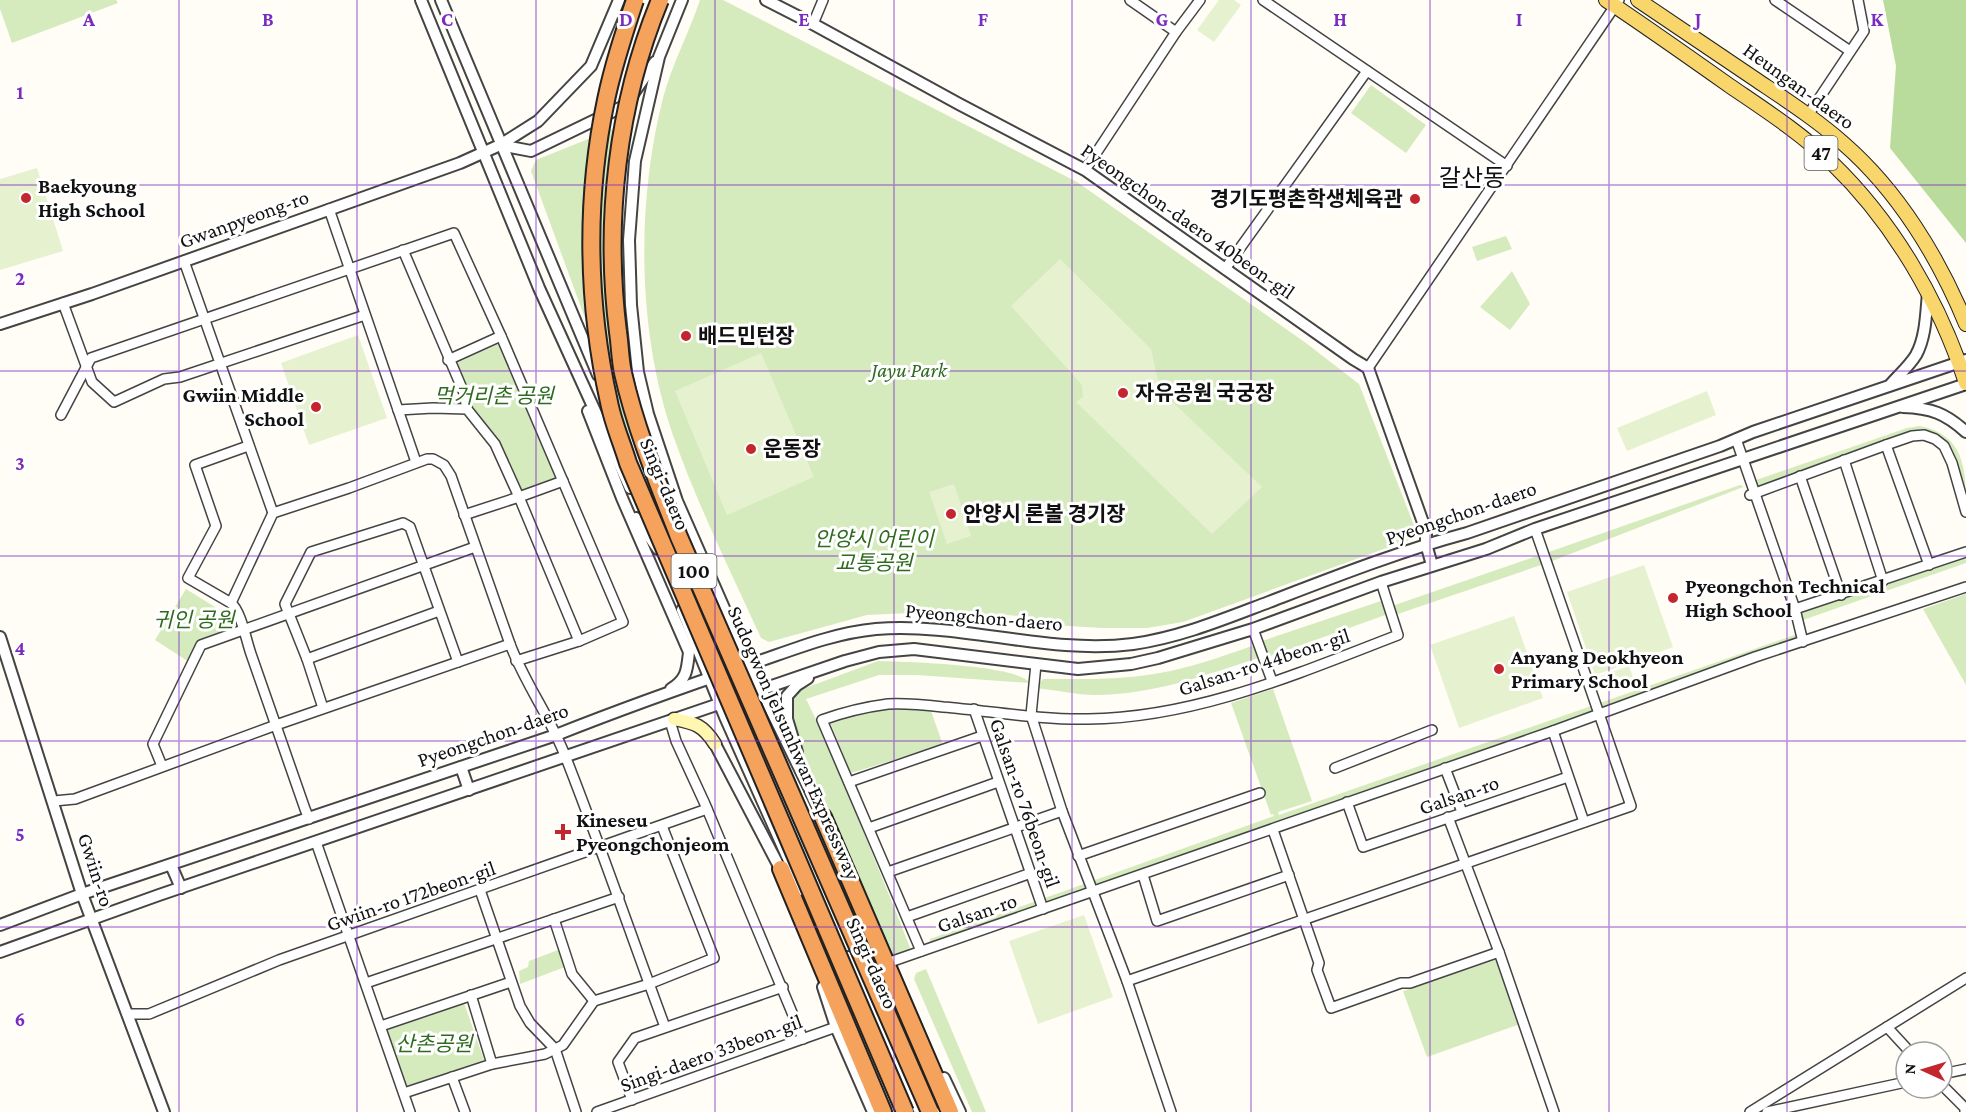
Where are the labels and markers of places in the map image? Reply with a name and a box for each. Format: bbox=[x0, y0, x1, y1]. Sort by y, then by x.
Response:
place label: Baekyoung High School bbox=[38, 174, 145, 222]
place label: 경기도평촌학생체육관 bbox=[1210, 187, 1403, 211]
marker: Baekyoung High School bbox=[19, 191, 33, 205]
marker: 경기도평촌학생체육관 bbox=[1408, 192, 1422, 206]
place label: 배드민턴장 bbox=[698, 324, 795, 348]
marker: 배드민턴장 bbox=[679, 329, 693, 343]
place label: 자유공원 국궁장 bbox=[1135, 381, 1274, 405]
place label: Gwiin Middle School bbox=[182, 383, 304, 431]
marker: 자유공원 국궁장 bbox=[1116, 386, 1130, 400]
marker: Gwiin Middle School bbox=[309, 400, 323, 414]
place label: 운동장 bbox=[763, 437, 821, 461]
marker: 운동장 bbox=[744, 442, 758, 456]
place label: 안양시 론볼 경기장 bbox=[963, 502, 1126, 526]
marker: 안양시 론볼 경기장 bbox=[944, 507, 958, 521]
place label: Pyeongchon Technical High School bbox=[1685, 574, 1885, 622]
marker: Pyeongchon Technical High School bbox=[1666, 591, 1680, 605]
place label: Anyang Deokhyeon Primary School bbox=[1510, 645, 1683, 693]
marker: Anyang Deokhyeon Primary School bbox=[1492, 662, 1506, 676]
place label: Kineseu Pyeongchonjeom bbox=[576, 808, 730, 856]
marker: Kineseu Pyeongchonjeom bbox=[554, 823, 572, 841]

